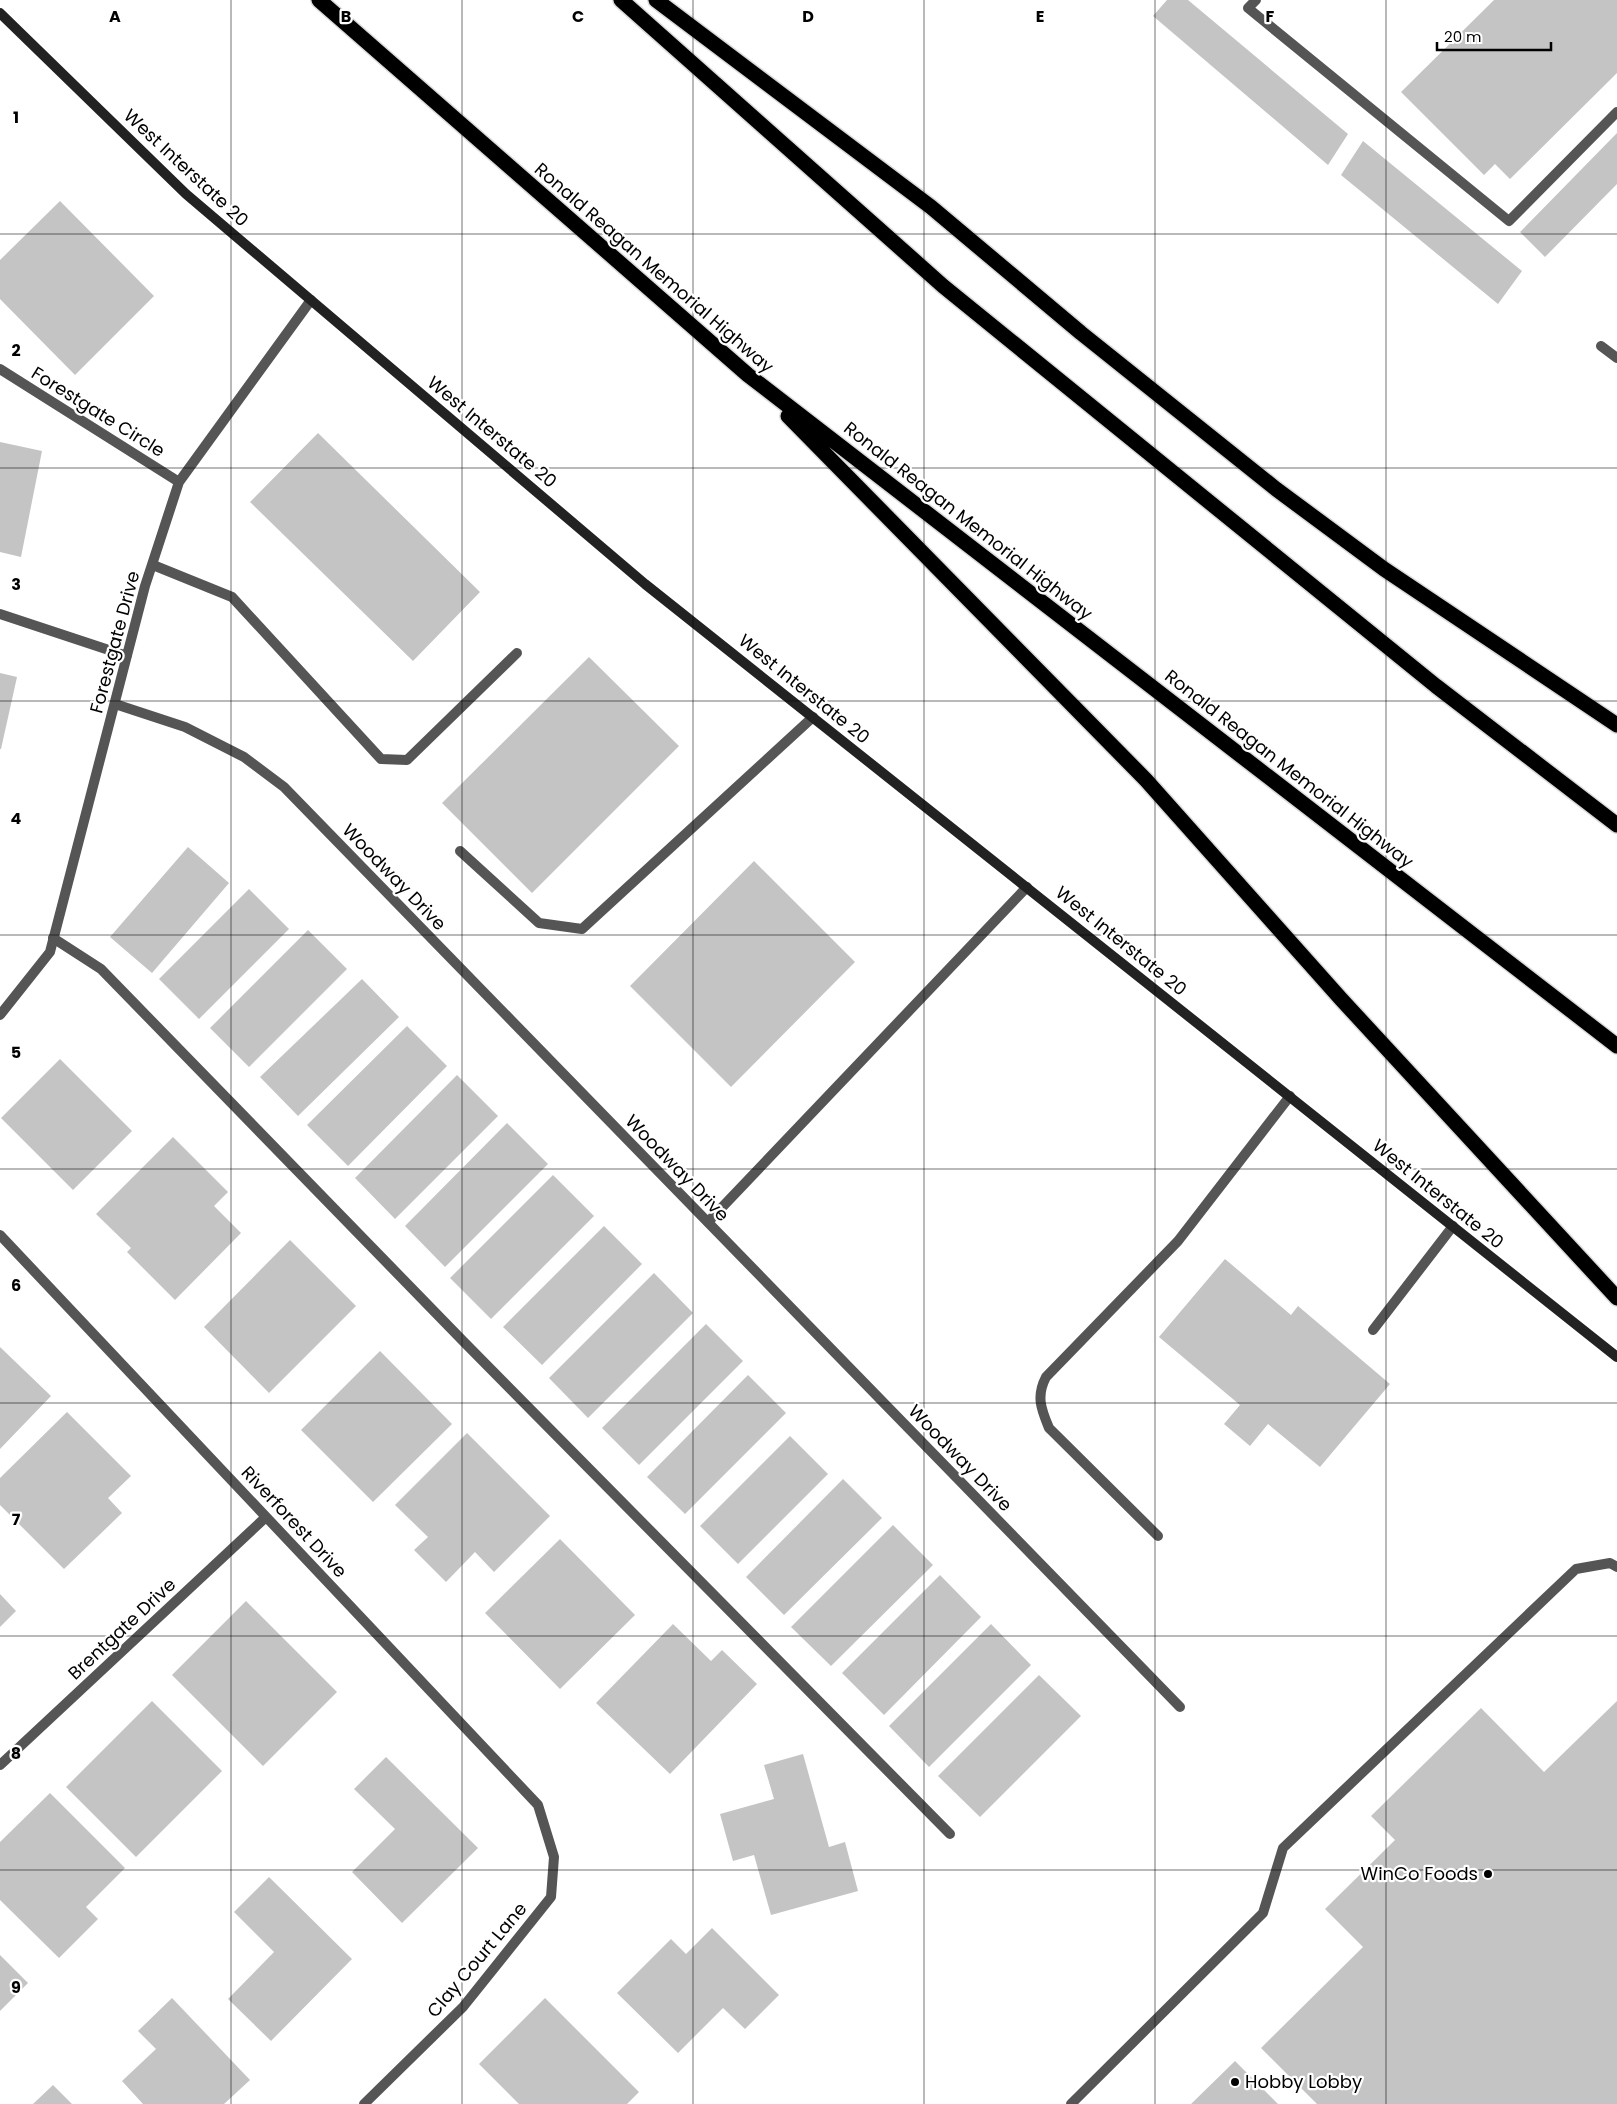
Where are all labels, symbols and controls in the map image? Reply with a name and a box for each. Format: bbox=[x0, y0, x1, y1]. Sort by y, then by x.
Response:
text: A bbox=[109, 5, 121, 28]
text: B bbox=[341, 5, 351, 28]
text: C bbox=[572, 5, 584, 28]
text: D bbox=[802, 5, 814, 28]
text: E bbox=[1036, 5, 1044, 28]
text: F bbox=[1266, 5, 1275, 28]
scale bar bbox=[1437, 20, 1551, 52]
text: 20 m bbox=[1444, 26, 1482, 47]
street label: West Interstate 20 bbox=[119, 103, 254, 232]
text: 1 bbox=[13, 106, 19, 129]
street label: Ronald Reagan Memorial Highway bbox=[529, 157, 779, 379]
text: 2 bbox=[11, 339, 21, 362]
street label: Forestgate Circle bbox=[27, 360, 170, 463]
street label: West Interstate 20 bbox=[422, 370, 562, 493]
street label: Ronald Reagan Memorial Highway bbox=[839, 416, 1098, 626]
street label: Forestgate Drive bbox=[83, 568, 146, 716]
text: 3 bbox=[11, 573, 21, 596]
street label: West Interstate 20 bbox=[733, 628, 875, 749]
street label: Ronald Reagan Memorial Highway bbox=[1160, 664, 1419, 874]
text: 4 bbox=[11, 807, 22, 830]
street label: Woodway Drive bbox=[337, 818, 452, 936]
street label: West Interstate 20 bbox=[1050, 880, 1192, 1001]
text: 5 bbox=[11, 1041, 21, 1064]
street label: Woodway Drive bbox=[620, 1109, 735, 1227]
street label: West Interstate 20 bbox=[1367, 1133, 1509, 1254]
text: 6 bbox=[11, 1274, 21, 1297]
street label: Woodway Drive bbox=[903, 1399, 1018, 1517]
street label: Riverforest Drive bbox=[236, 1460, 353, 1583]
text: 7 bbox=[12, 1508, 21, 1531]
street label: Brentgate Drive bbox=[62, 1572, 181, 1685]
text: 8 bbox=[11, 1742, 21, 1765]
place label: WinCo Foods bbox=[1361, 1861, 1478, 1886]
marker: WinCo Foods bbox=[1482, 1868, 1494, 1880]
street label: Clay Court Lane bbox=[421, 1897, 532, 2023]
text: 9 bbox=[11, 1976, 21, 1999]
place label: Hobby Lobby bbox=[1245, 2069, 1362, 2094]
marker: Hobby Lobby bbox=[1229, 2076, 1241, 2088]

